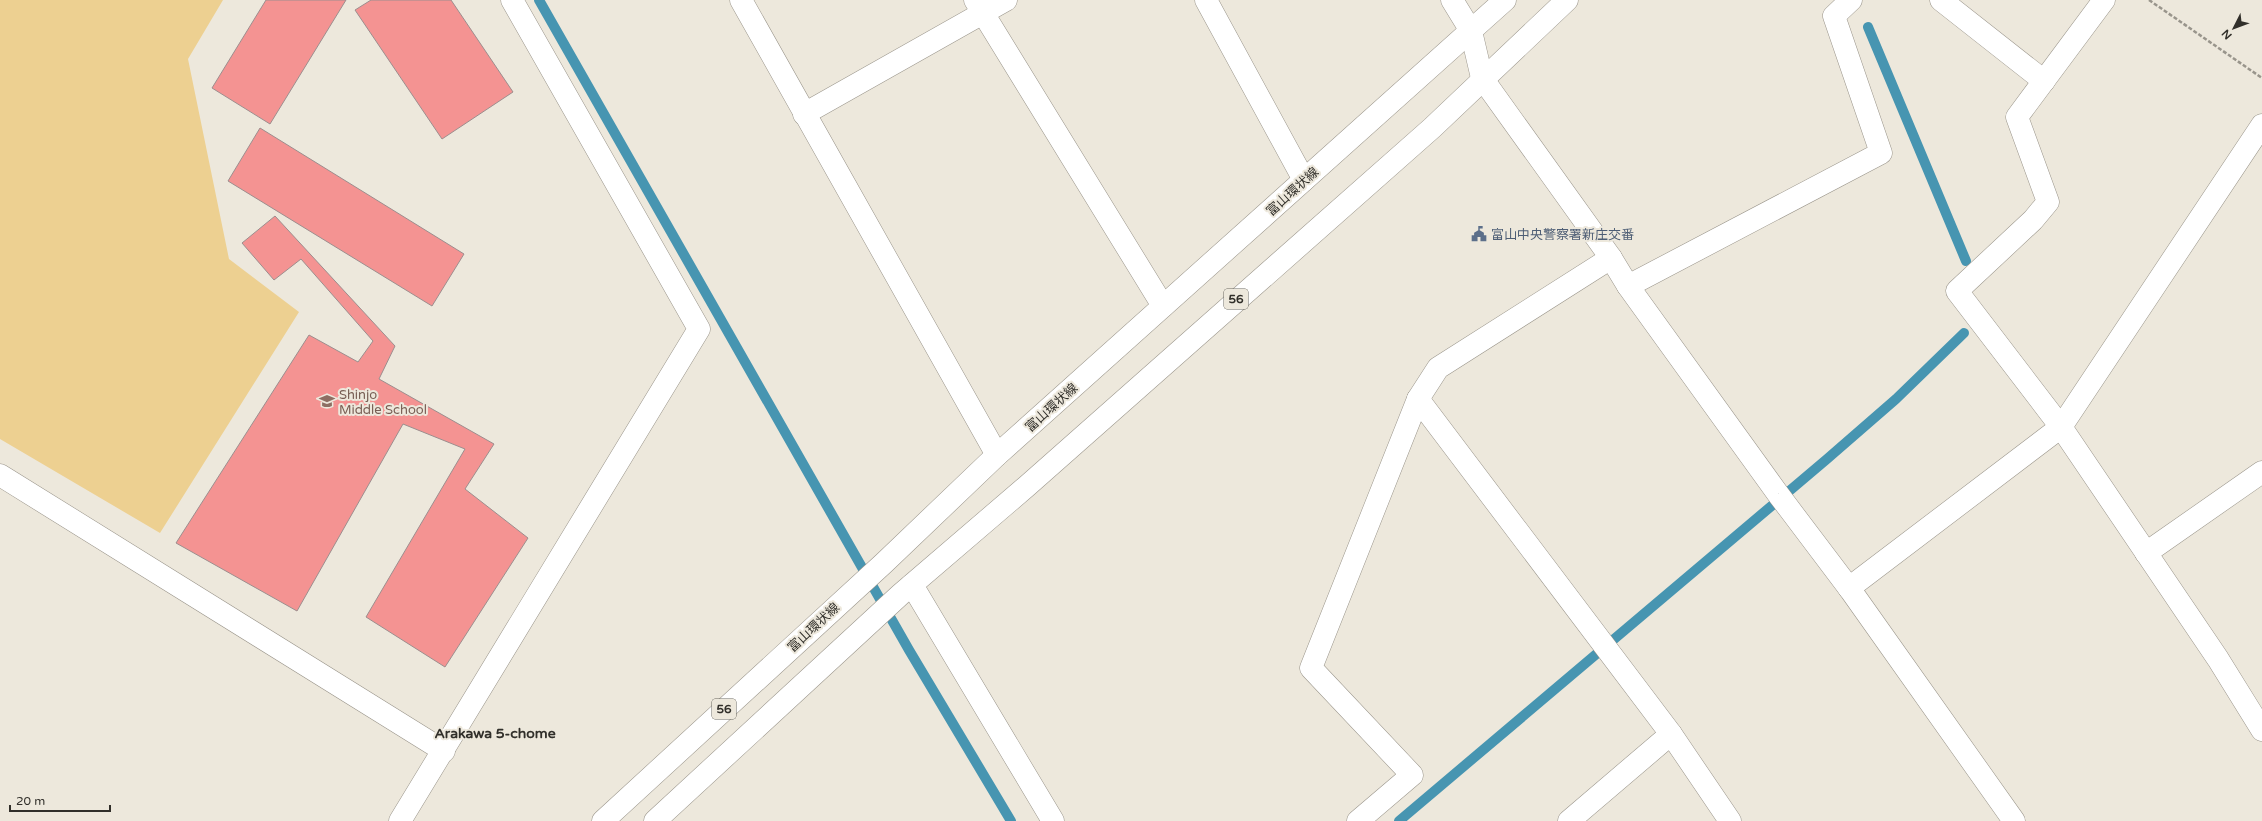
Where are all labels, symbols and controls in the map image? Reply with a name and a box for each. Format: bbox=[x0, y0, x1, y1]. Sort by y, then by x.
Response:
north arrow bbox=[2214, 8, 2254, 48]
text: N bbox=[2219, 27, 2235, 42]
street label: 富山環状線 bbox=[1263, 164, 1322, 219]
public building icon: 富山中央警察署新庄交番 bbox=[1470, 225, 1488, 243]
place label: 富山中央警察署新庄交番 bbox=[1491, 227, 1634, 243]
road number: 56 bbox=[1224, 289, 1248, 309]
street label: 富山環状線 bbox=[1022, 380, 1081, 435]
place label: Shinjo Middle School bbox=[339, 387, 427, 418]
school or university icon: Shinjo Middle School bbox=[318, 392, 336, 410]
street label: 富山環状線 bbox=[784, 600, 843, 656]
road number: 56 bbox=[712, 699, 736, 719]
district label: Arakawa 5-chome bbox=[434, 725, 556, 742]
scale bar bbox=[10, 787, 110, 813]
text: 20 m bbox=[16, 794, 45, 808]

